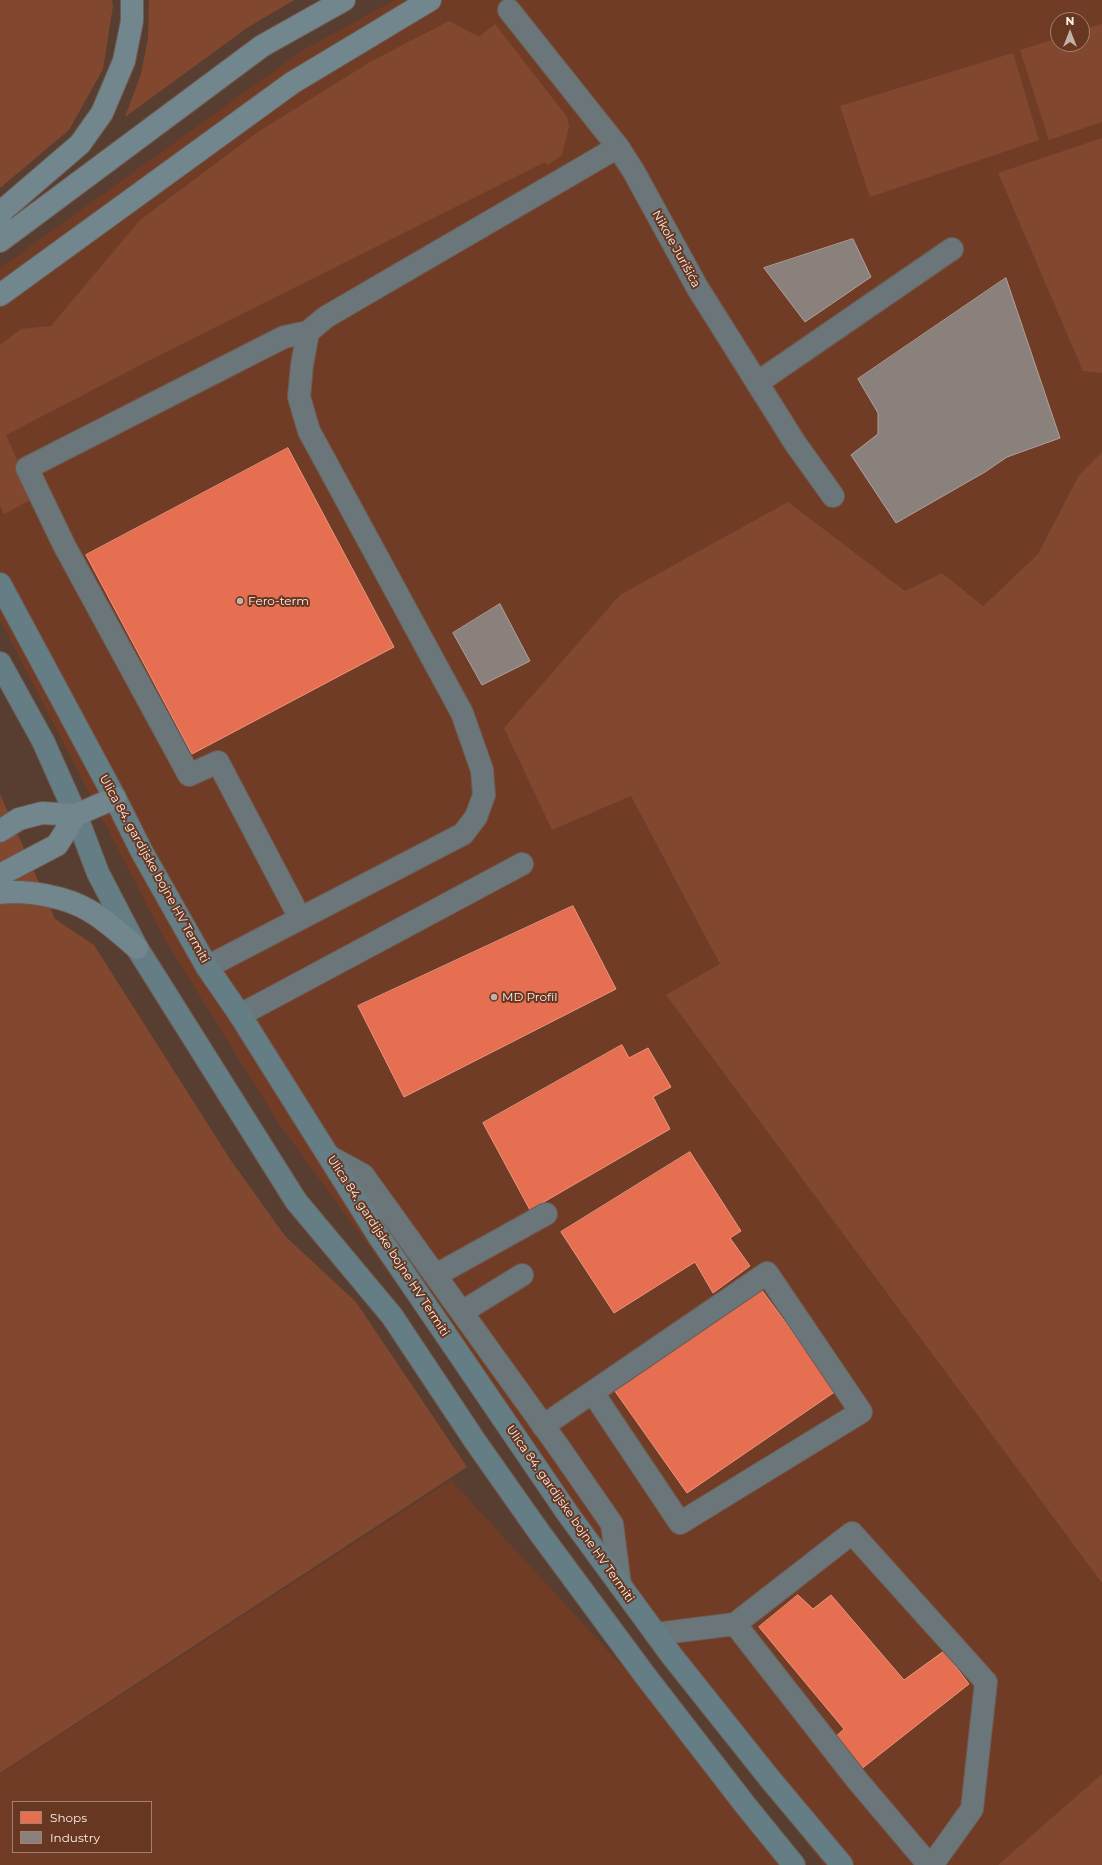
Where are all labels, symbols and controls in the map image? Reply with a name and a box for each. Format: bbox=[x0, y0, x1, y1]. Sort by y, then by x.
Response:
north arrow bbox=[1050, 12, 1090, 52]
text: N bbox=[1066, 14, 1074, 28]
street label: Nikole Jurišića bbox=[649, 208, 703, 290]
place label: Fero-term bbox=[248, 594, 309, 608]
marker: Fero-term bbox=[235, 596, 245, 606]
street label: Ulica 84. gardijske bojne HV Termiti bbox=[96, 772, 212, 966]
place label: MD Profil bbox=[502, 990, 558, 1004]
marker: MD Profil bbox=[489, 992, 499, 1002]
street label: Ulica 84. gardijske bojne HV Termiti bbox=[324, 1153, 452, 1339]
street label: Ulica 84. gardijske bojne HV Termiti bbox=[503, 1423, 637, 1605]
legend bbox=[12, 1801, 152, 1853]
text: Shops bbox=[50, 1810, 87, 1825]
text: Industry bbox=[50, 1830, 100, 1845]

